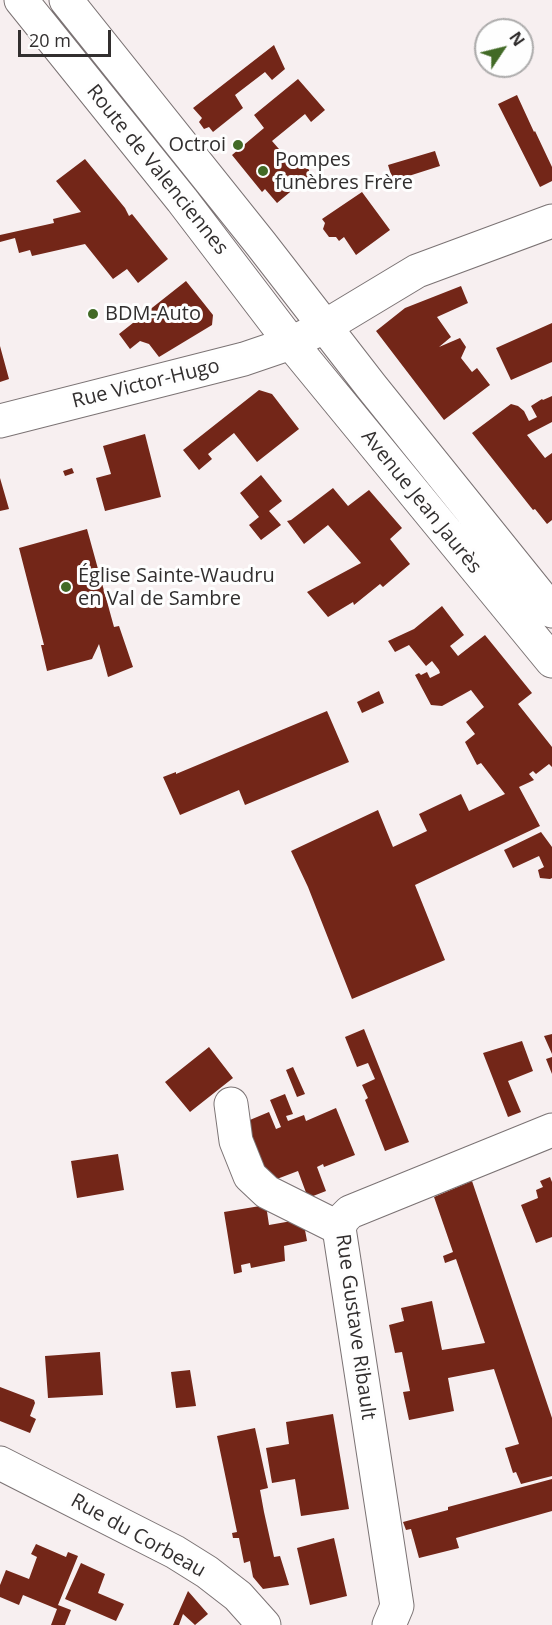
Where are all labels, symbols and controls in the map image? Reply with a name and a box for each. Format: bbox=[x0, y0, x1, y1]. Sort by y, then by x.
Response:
scale bar bbox=[21, 18, 114, 56]
north arrow bbox=[474, 18, 534, 78]
text: N bbox=[504, 27, 530, 50]
text: 20 m bbox=[29, 28, 71, 52]
street label: Route de Valenciennes bbox=[81, 80, 233, 260]
place label: Octroi bbox=[168, 133, 226, 157]
marker: Octroi bbox=[231, 138, 245, 152]
place label: Pompes funèbres Frère bbox=[275, 148, 413, 195]
marker: Pompes funèbres Frère bbox=[256, 164, 270, 178]
place label: BDM-Auto bbox=[105, 302, 201, 326]
marker: BDM-Auto bbox=[86, 307, 100, 321]
street label: Rue Victor-Hugo bbox=[70, 354, 222, 414]
street label: Avenue Jean Jaurès bbox=[356, 425, 486, 579]
place label: Église Sainte-Waudru en Val de Sambre bbox=[78, 564, 275, 611]
marker: Église Sainte-Waudru en Val de Sambre bbox=[59, 580, 73, 594]
street label: Rue Gustave Ribault bbox=[330, 1233, 380, 1421]
street label: Rue du Corbeau bbox=[66, 1489, 210, 1583]

